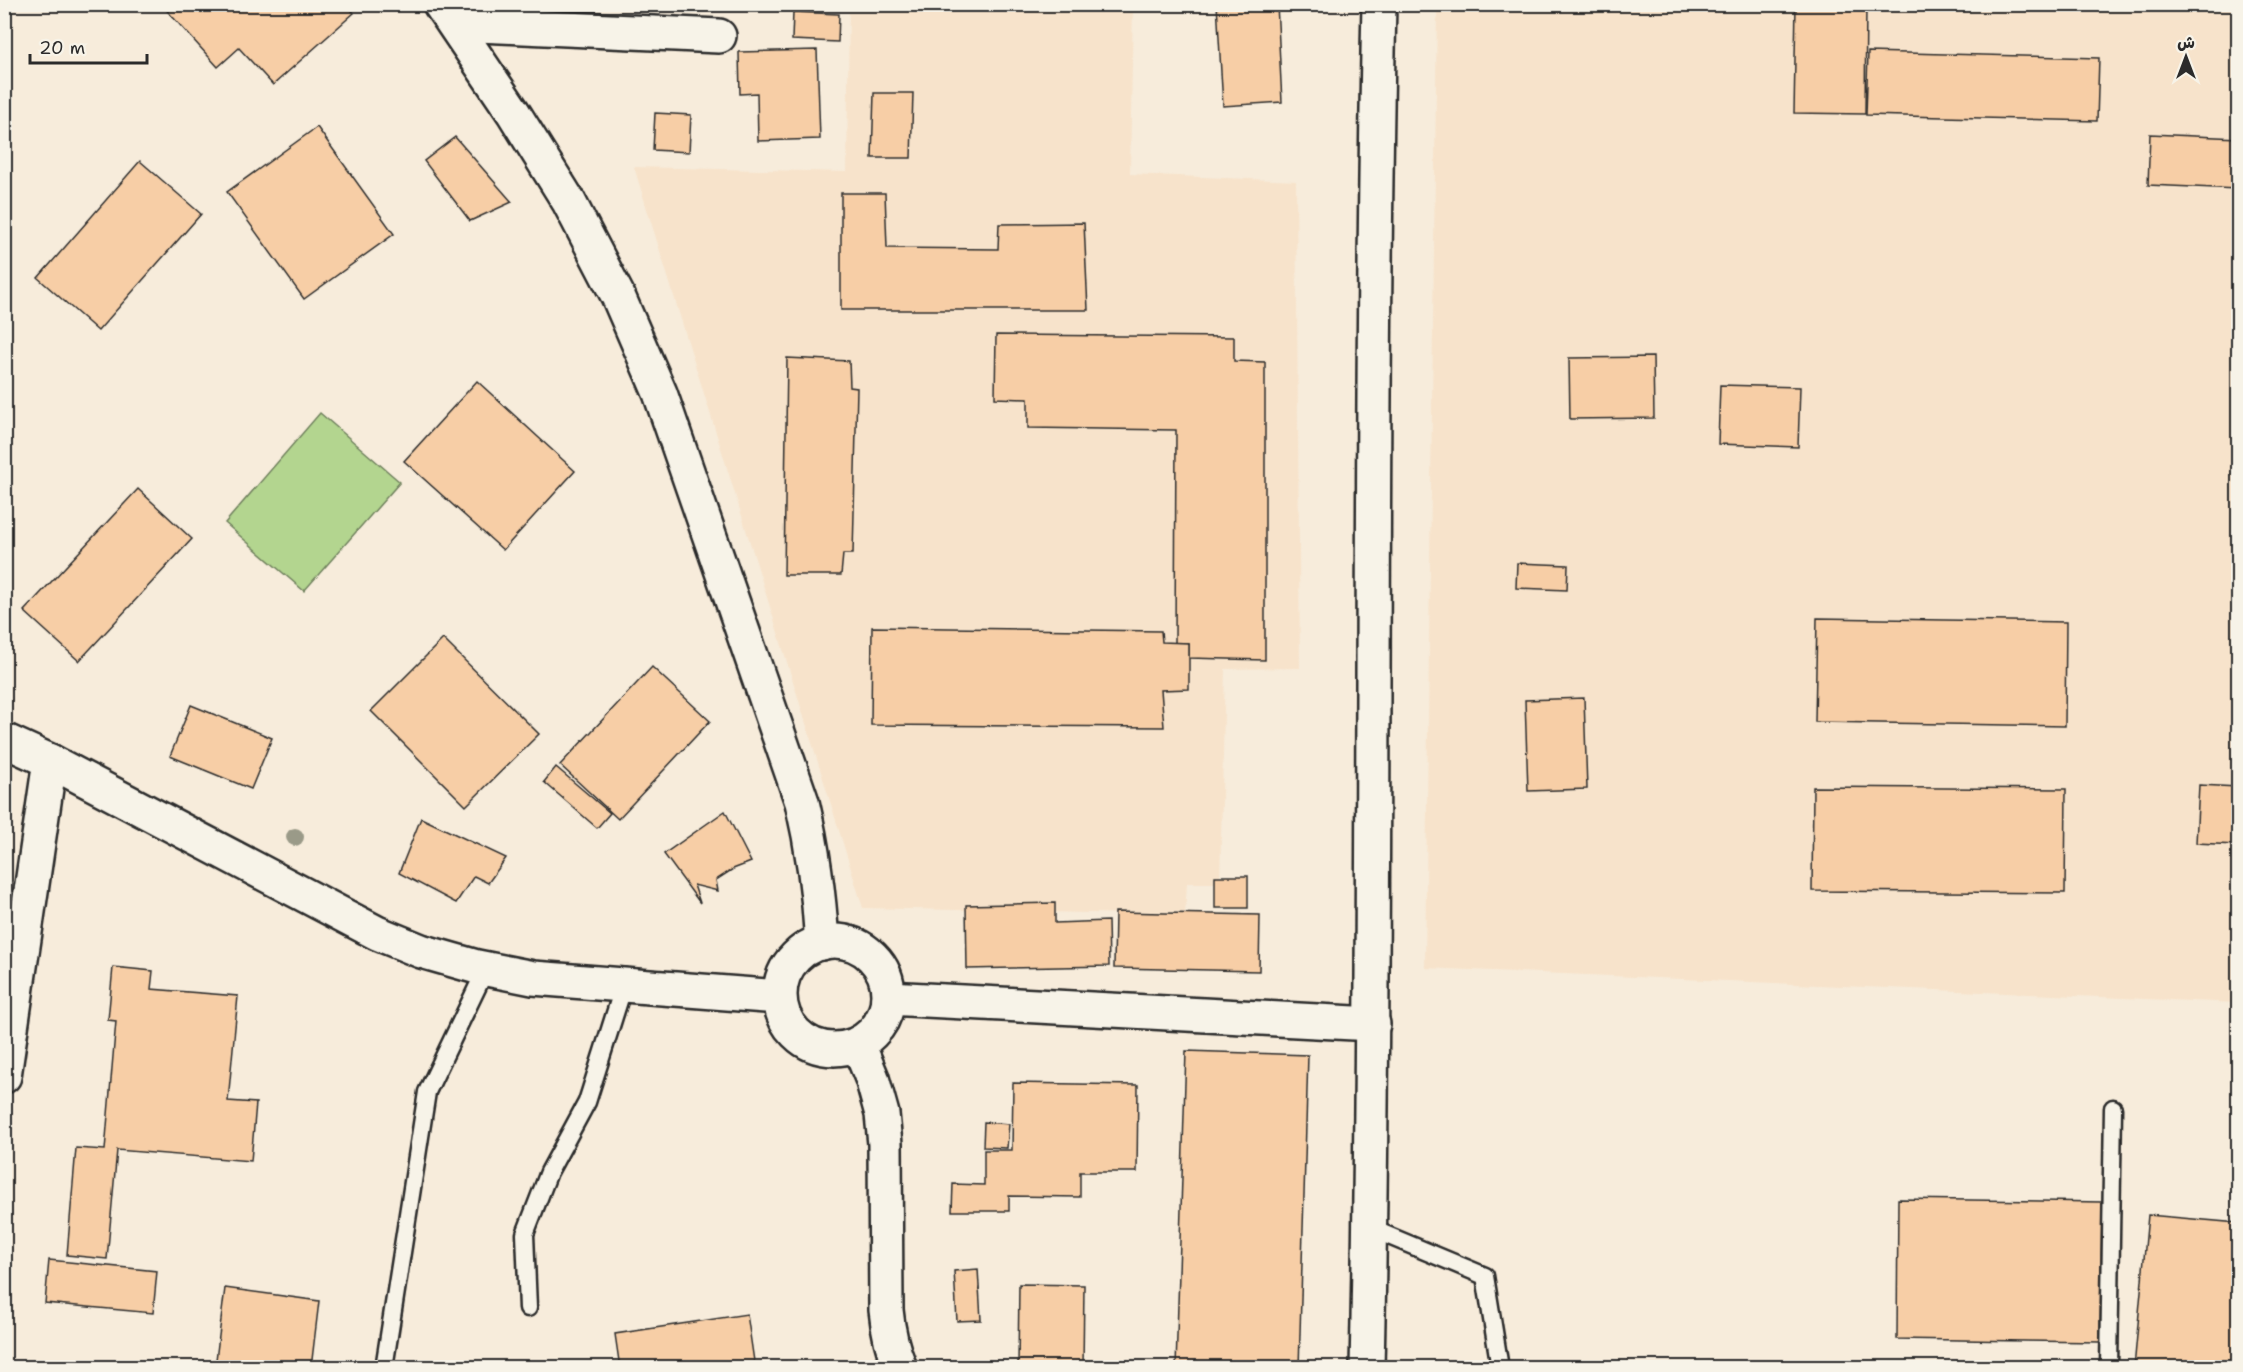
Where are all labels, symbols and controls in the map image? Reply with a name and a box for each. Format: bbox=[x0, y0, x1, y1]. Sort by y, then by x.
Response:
scale bar bbox=[30, 27, 147, 65]
north arrow bbox=[2156, 27, 2216, 87]
text: ش bbox=[2177, 32, 2195, 53]
text: 20 m bbox=[39, 36, 85, 60]

